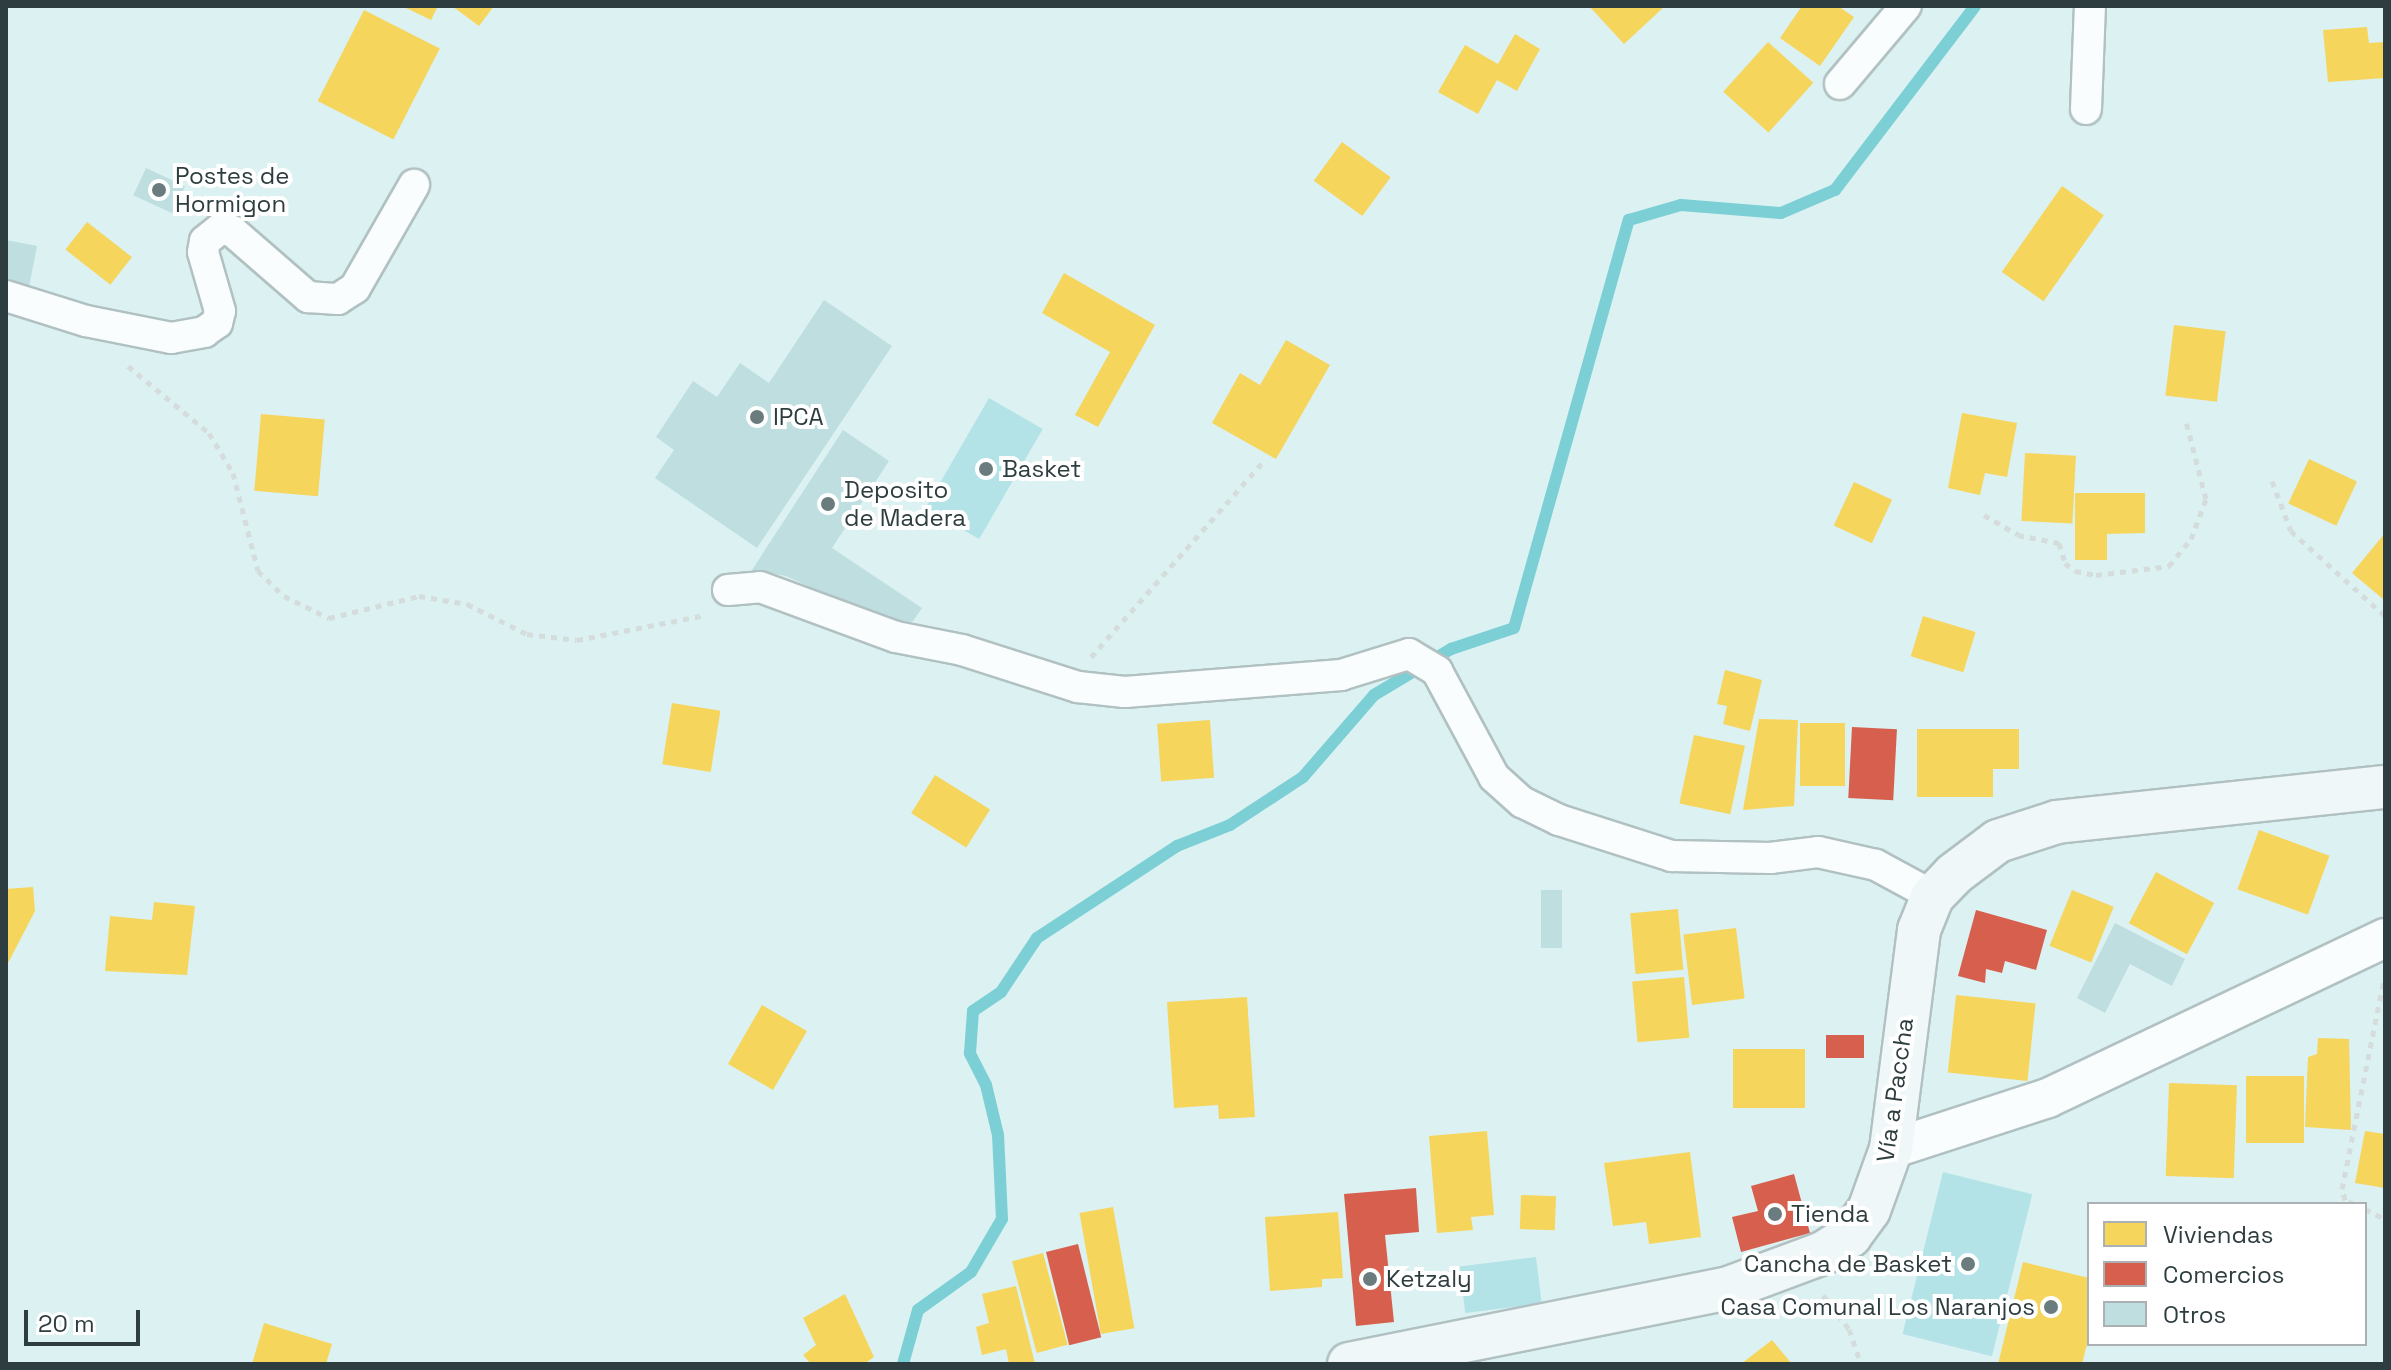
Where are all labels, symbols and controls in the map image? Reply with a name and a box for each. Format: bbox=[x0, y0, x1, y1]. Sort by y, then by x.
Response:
place label: Postes de Hormigon bbox=[175, 162, 290, 218]
marker: Postes de Hormigon bbox=[150, 181, 168, 199]
place label: IPCA bbox=[773, 403, 824, 431]
marker: IPCA bbox=[748, 408, 766, 426]
place label: Basket bbox=[1002, 455, 1081, 483]
marker: Basket bbox=[977, 460, 995, 478]
place label: Deposito de Madera bbox=[844, 476, 966, 532]
marker: Deposito de Madera bbox=[819, 495, 837, 513]
street label: Vía a Paccha bbox=[1871, 1016, 1919, 1164]
place label: Tienda bbox=[1791, 1200, 1869, 1228]
legend bbox=[2087, 1202, 2367, 1346]
marker: Tienda bbox=[1766, 1205, 1784, 1223]
text: Viviendas bbox=[2163, 1219, 2273, 1250]
place label: Cancha de Basket bbox=[1744, 1250, 1952, 1278]
marker: Cancha de Basket bbox=[1959, 1255, 1977, 1273]
text: Comercios bbox=[2163, 1259, 2284, 1290]
place label: Ketzaly bbox=[1386, 1265, 1472, 1293]
marker: Ketzaly bbox=[1361, 1270, 1379, 1288]
place label: Casa Comunal Los Naranjos bbox=[1720, 1293, 2035, 1321]
scale bar bbox=[28, 1294, 144, 1344]
marker: Casa Comunal Los Naranjos bbox=[2042, 1298, 2060, 1316]
text: Otros bbox=[2163, 1299, 2226, 1330]
text: 20 m bbox=[38, 1308, 95, 1339]

